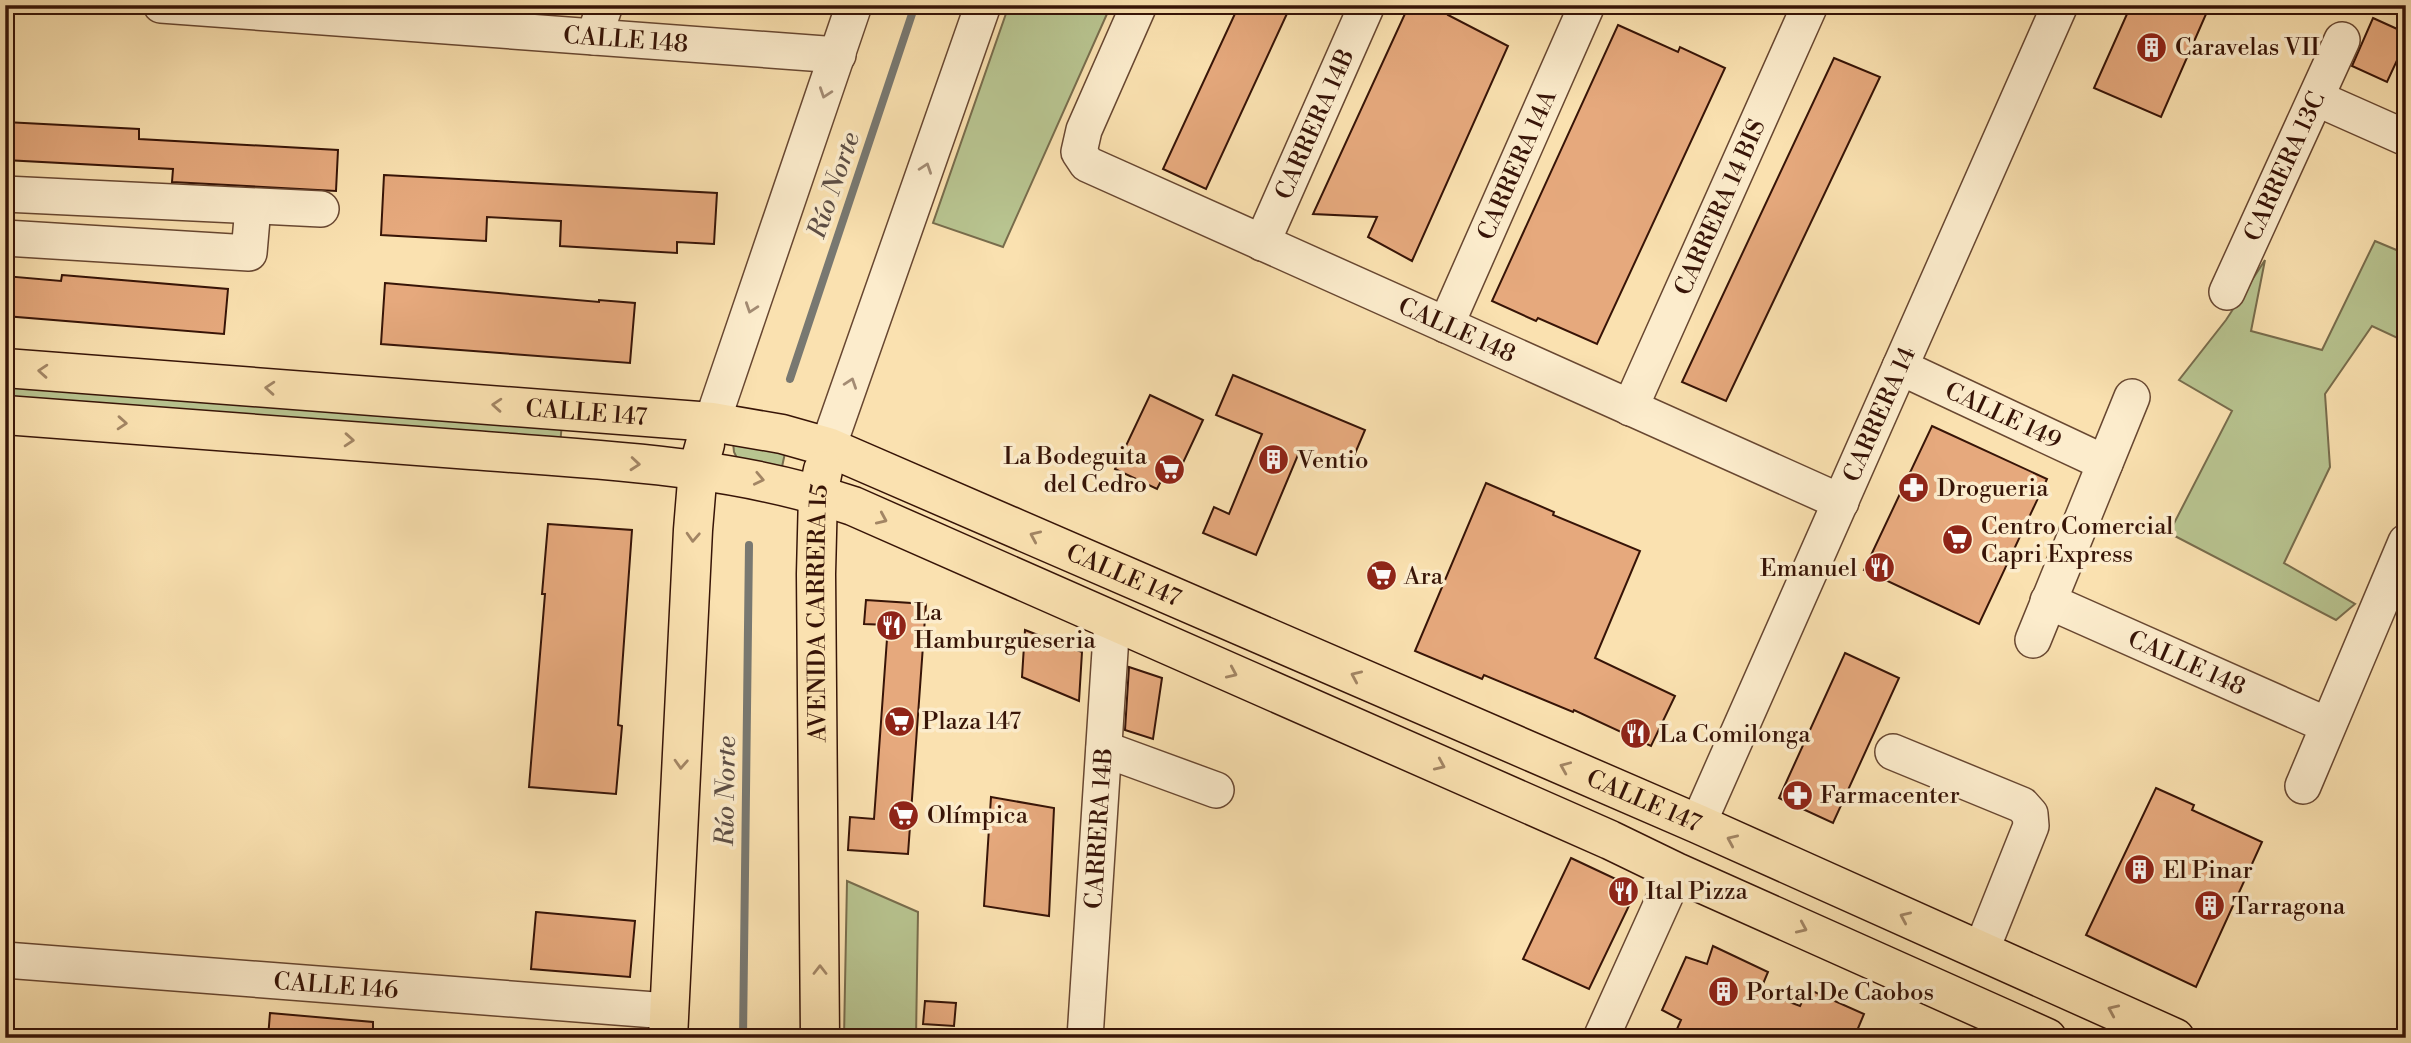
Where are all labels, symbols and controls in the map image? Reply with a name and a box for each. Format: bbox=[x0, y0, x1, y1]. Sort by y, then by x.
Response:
street label: CALLE 148 bbox=[562, 21, 689, 60]
building icon: Caravelas VII bbox=[2135, 30, 2169, 64]
place label: Caravelas VII bbox=[2175, 33, 2320, 63]
street label: CARRERA 14B bbox=[1269, 44, 1362, 204]
street label: CARRERA 14A bbox=[1471, 85, 1564, 245]
one-way arrow bbox=[819, 87, 833, 99]
street label: CARRERA 13C bbox=[2238, 87, 2332, 246]
street label: CARRERA 14 BIS bbox=[1668, 115, 1773, 300]
water label: Río Norte bbox=[801, 128, 867, 244]
one-way arrow bbox=[918, 162, 932, 175]
street label: CALLE 148 bbox=[1393, 291, 1520, 370]
one-way arrow bbox=[745, 302, 759, 314]
street label: CARRERA 14 bbox=[1837, 342, 1923, 487]
one-way arrow bbox=[37, 364, 48, 379]
street label: CALLE 149 bbox=[1940, 376, 2066, 456]
one-way arrow bbox=[843, 377, 857, 389]
one-way arrow bbox=[264, 381, 275, 396]
street label: CALLE 147 bbox=[524, 394, 648, 433]
one-way arrow bbox=[491, 398, 502, 413]
one-way arrow bbox=[117, 416, 128, 431]
one-way arrow bbox=[344, 432, 355, 447]
place label: La Bodeguita del Cedro bbox=[1003, 442, 1148, 500]
building icon: Ventio bbox=[1257, 443, 1291, 477]
place label: Ventio bbox=[1296, 446, 1368, 476]
supermarket icon: La Bodeguita del Cedro bbox=[1153, 453, 1187, 487]
one-way arrow bbox=[630, 456, 641, 471]
one-way arrow bbox=[752, 471, 764, 486]
pharmacy icon: Drogueria bbox=[1897, 471, 1931, 505]
place label: Drogueria bbox=[1937, 474, 2049, 504]
street label: AVENIDA CARRERA 15 bbox=[802, 481, 836, 743]
one-way arrow bbox=[875, 511, 887, 525]
place label: Centro Comercial Capri Express bbox=[1981, 512, 2173, 570]
supermarket icon: Centro Comercial Capri Express bbox=[1941, 523, 1975, 557]
one-way arrow bbox=[1030, 530, 1042, 544]
one-way arrow bbox=[686, 532, 701, 543]
street label: CALLE 147 bbox=[1061, 538, 1185, 614]
restaurant icon: Emanuel bbox=[1863, 551, 1897, 585]
place label: Emanuel bbox=[1760, 554, 1857, 584]
supermarket icon: Ara bbox=[1364, 559, 1398, 593]
place label: Ara bbox=[1403, 562, 1444, 592]
place label: La Hamburgueseria bbox=[914, 598, 1097, 656]
restaurant icon: La Hamburgueseria bbox=[874, 609, 908, 643]
street label: CALLE 148 bbox=[2123, 624, 2250, 703]
one-way arrow bbox=[1225, 665, 1237, 679]
one-way arrow bbox=[1351, 670, 1363, 684]
supermarket icon: Plaza 147 bbox=[882, 704, 916, 738]
place label: Plaza 147 bbox=[922, 707, 1021, 737]
restaurant icon: La Comilonga bbox=[1619, 717, 1653, 751]
place label: La Comilonga bbox=[1659, 720, 1811, 750]
water label: Río Norte bbox=[709, 736, 743, 847]
street label: CARRERA 14B bbox=[1079, 747, 1120, 910]
one-way arrow bbox=[1433, 757, 1445, 771]
one-way arrow bbox=[674, 759, 689, 770]
one-way arrow bbox=[1559, 761, 1572, 775]
street label: CALLE 147 bbox=[1582, 763, 1705, 839]
pharmacy icon: Farmacenter bbox=[1780, 778, 1814, 812]
place label: Farmacenter bbox=[1820, 781, 1960, 811]
supermarket icon: Olímpica bbox=[887, 798, 921, 832]
place label: Olímpica bbox=[927, 801, 1029, 831]
one-way arrow bbox=[1727, 834, 1739, 848]
building icon: El Pinar bbox=[2123, 853, 2157, 887]
place label: El Pinar bbox=[2163, 856, 2253, 886]
restaurant icon: Ital Pizza bbox=[1606, 874, 1640, 908]
place label: Ital Pizza bbox=[1646, 877, 1749, 907]
building icon: Tarragona bbox=[2192, 889, 2226, 923]
place label: Tarragona bbox=[2232, 892, 2346, 922]
one-way arrow bbox=[1900, 911, 1913, 925]
one-way arrow bbox=[1795, 920, 1807, 934]
one-way arrow bbox=[812, 964, 828, 974]
street label: CALLE 146 bbox=[272, 967, 400, 1006]
building icon: Portal De Caobos bbox=[1706, 975, 1740, 1009]
place label: Portal De Caobos bbox=[1746, 978, 1934, 1008]
one-way arrow bbox=[2108, 1004, 2120, 1018]

